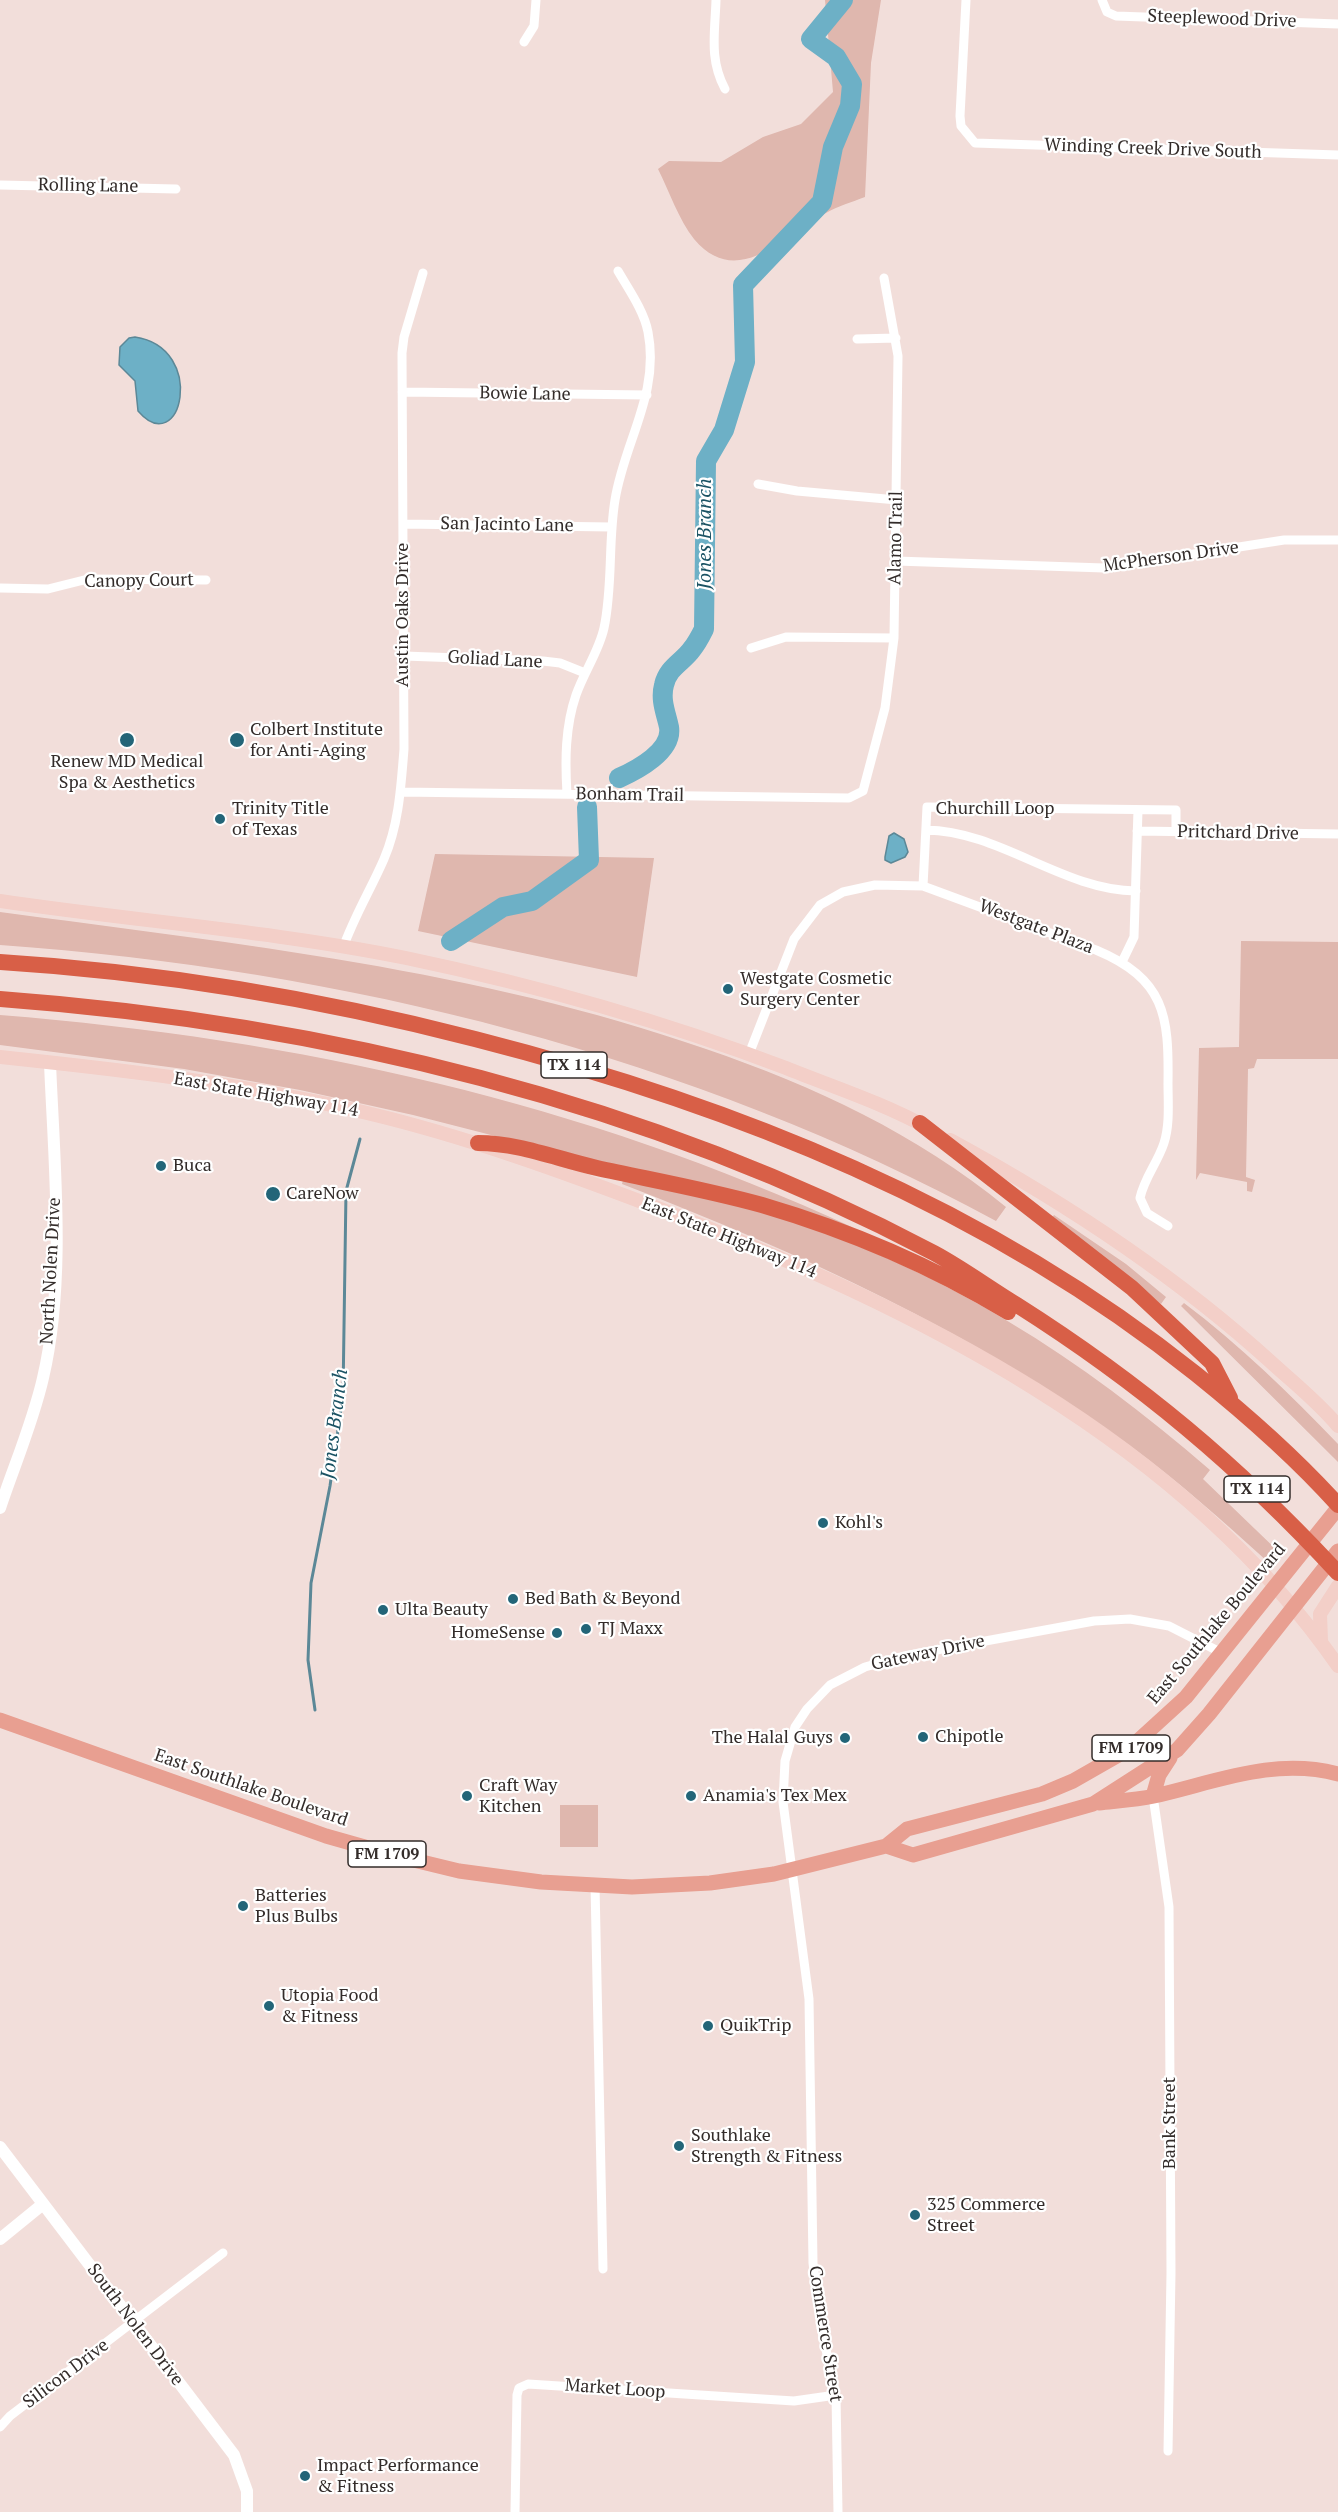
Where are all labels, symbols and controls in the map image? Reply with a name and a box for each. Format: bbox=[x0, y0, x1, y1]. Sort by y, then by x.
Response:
street label: Steeplewood Drive bbox=[1147, 6, 1297, 32]
street label: Winding Creek Drive South bbox=[1044, 134, 1262, 164]
street label: Rolling Lane bbox=[38, 174, 138, 198]
street label: Bowie Lane bbox=[479, 382, 571, 406]
water label: Jones Branch bbox=[693, 478, 717, 590]
street label: Alamo Trail bbox=[884, 491, 908, 585]
street label: San Jacinto Lane bbox=[440, 513, 574, 537]
street label: McPherson Drive bbox=[1102, 537, 1240, 577]
street label: Austin Oaks Drive bbox=[392, 543, 414, 687]
street label: Canopy Court bbox=[84, 569, 194, 593]
street label: Goliad Lane bbox=[447, 647, 543, 673]
place label: Colbert Institute for Anti-Aging bbox=[250, 719, 383, 762]
marker: Renew MD Medical Spa & Aesthetics bbox=[118, 731, 136, 749]
marker: Colbert Institute for Anti-Aging bbox=[228, 731, 246, 749]
place label: Renew MD Medical Spa & Aesthetics bbox=[50, 751, 204, 794]
street label: Bonham Trail bbox=[575, 783, 685, 807]
place label: Trinity Title of Texas bbox=[232, 798, 329, 840]
street label: Churchill Loop bbox=[936, 798, 1054, 820]
marker: Trinity Title of Texas bbox=[213, 812, 227, 826]
street label: Pritchard Drive bbox=[1177, 821, 1299, 845]
street label: Westgate Plaza bbox=[976, 895, 1096, 959]
place label: Westgate Cosmetic Surgery Center bbox=[740, 968, 892, 1010]
marker: Westgate Cosmetic Surgery Center bbox=[721, 982, 735, 996]
road number: TX 114 bbox=[541, 1052, 607, 1078]
street label: East State Highway 114 bbox=[172, 1068, 360, 1122]
place label: Buca bbox=[173, 1155, 212, 1177]
marker: Buca bbox=[154, 1159, 168, 1173]
place label: CareNow bbox=[286, 1183, 359, 1205]
marker: CareNow bbox=[264, 1185, 282, 1203]
street label: East State Highway 114 bbox=[638, 1193, 820, 1283]
street label: North Nolen Drive bbox=[36, 1197, 66, 1345]
water label: Jones Branch bbox=[316, 1367, 354, 1481]
road number: TX 114 bbox=[1224, 1476, 1290, 1502]
place label: Kohl's bbox=[835, 1512, 883, 1534]
marker: Kohl's bbox=[816, 1516, 830, 1530]
street label: East Southlake Boulevard bbox=[1143, 1539, 1291, 1709]
place label: Bed Bath & Beyond bbox=[525, 1588, 680, 1610]
marker: Bed Bath & Beyond bbox=[506, 1592, 520, 1606]
place label: Ulta Beauty bbox=[395, 1599, 488, 1621]
marker: Ulta Beauty bbox=[376, 1603, 390, 1617]
place label: TJ Maxx bbox=[598, 1618, 663, 1640]
place label: HomeSense bbox=[451, 1622, 545, 1644]
marker: TJ Maxx bbox=[579, 1622, 593, 1636]
marker: HomeSense bbox=[550, 1626, 564, 1640]
street label: Gateway Drive bbox=[869, 1630, 987, 1676]
place label: Chipotle bbox=[935, 1726, 1004, 1748]
place label: The Halal Guys bbox=[712, 1727, 833, 1749]
marker: Chipotle bbox=[916, 1730, 930, 1744]
marker: The Halal Guys bbox=[838, 1731, 852, 1745]
road number: FM 1709 bbox=[1092, 1735, 1170, 1761]
street label: East Southlake Boulevard bbox=[151, 1745, 351, 1831]
place label: Craft Way Kitchen bbox=[479, 1775, 557, 1818]
place label: Anamia's Tex Mex bbox=[703, 1785, 847, 1807]
marker: Craft Way Kitchen bbox=[460, 1789, 474, 1803]
marker: Anamia's Tex Mex bbox=[684, 1789, 698, 1803]
road number: FM 1709 bbox=[348, 1841, 426, 1867]
place label: Batteries Plus Bulbs bbox=[255, 1885, 338, 1928]
marker: Batteries Plus Bulbs bbox=[236, 1899, 250, 1913]
place label: Utopia Food & Fitness bbox=[281, 1985, 378, 2028]
marker: Utopia Food & Fitness bbox=[262, 1999, 276, 2013]
place label: QuikTrip bbox=[720, 2015, 791, 2037]
marker: QuikTrip bbox=[701, 2019, 715, 2033]
street label: Bank Street bbox=[1159, 2077, 1181, 2169]
place label: Southlake Strength & Fitness bbox=[691, 2125, 842, 2168]
marker: Southlake Strength & Fitness bbox=[672, 2139, 686, 2153]
place label: 325 Commerce Street bbox=[927, 2194, 1045, 2236]
marker: 325 Commerce Street bbox=[908, 2208, 922, 2222]
street label: South Nolen Drive bbox=[82, 2260, 188, 2390]
street label: Commerce Street bbox=[804, 2264, 846, 2404]
street label: Silicon Drive bbox=[19, 2335, 113, 2413]
street label: Market Loop bbox=[564, 2375, 666, 2403]
place label: Impact Performance & Fitness bbox=[317, 2455, 479, 2498]
marker: Impact Performance & Fitness bbox=[298, 2469, 312, 2483]

